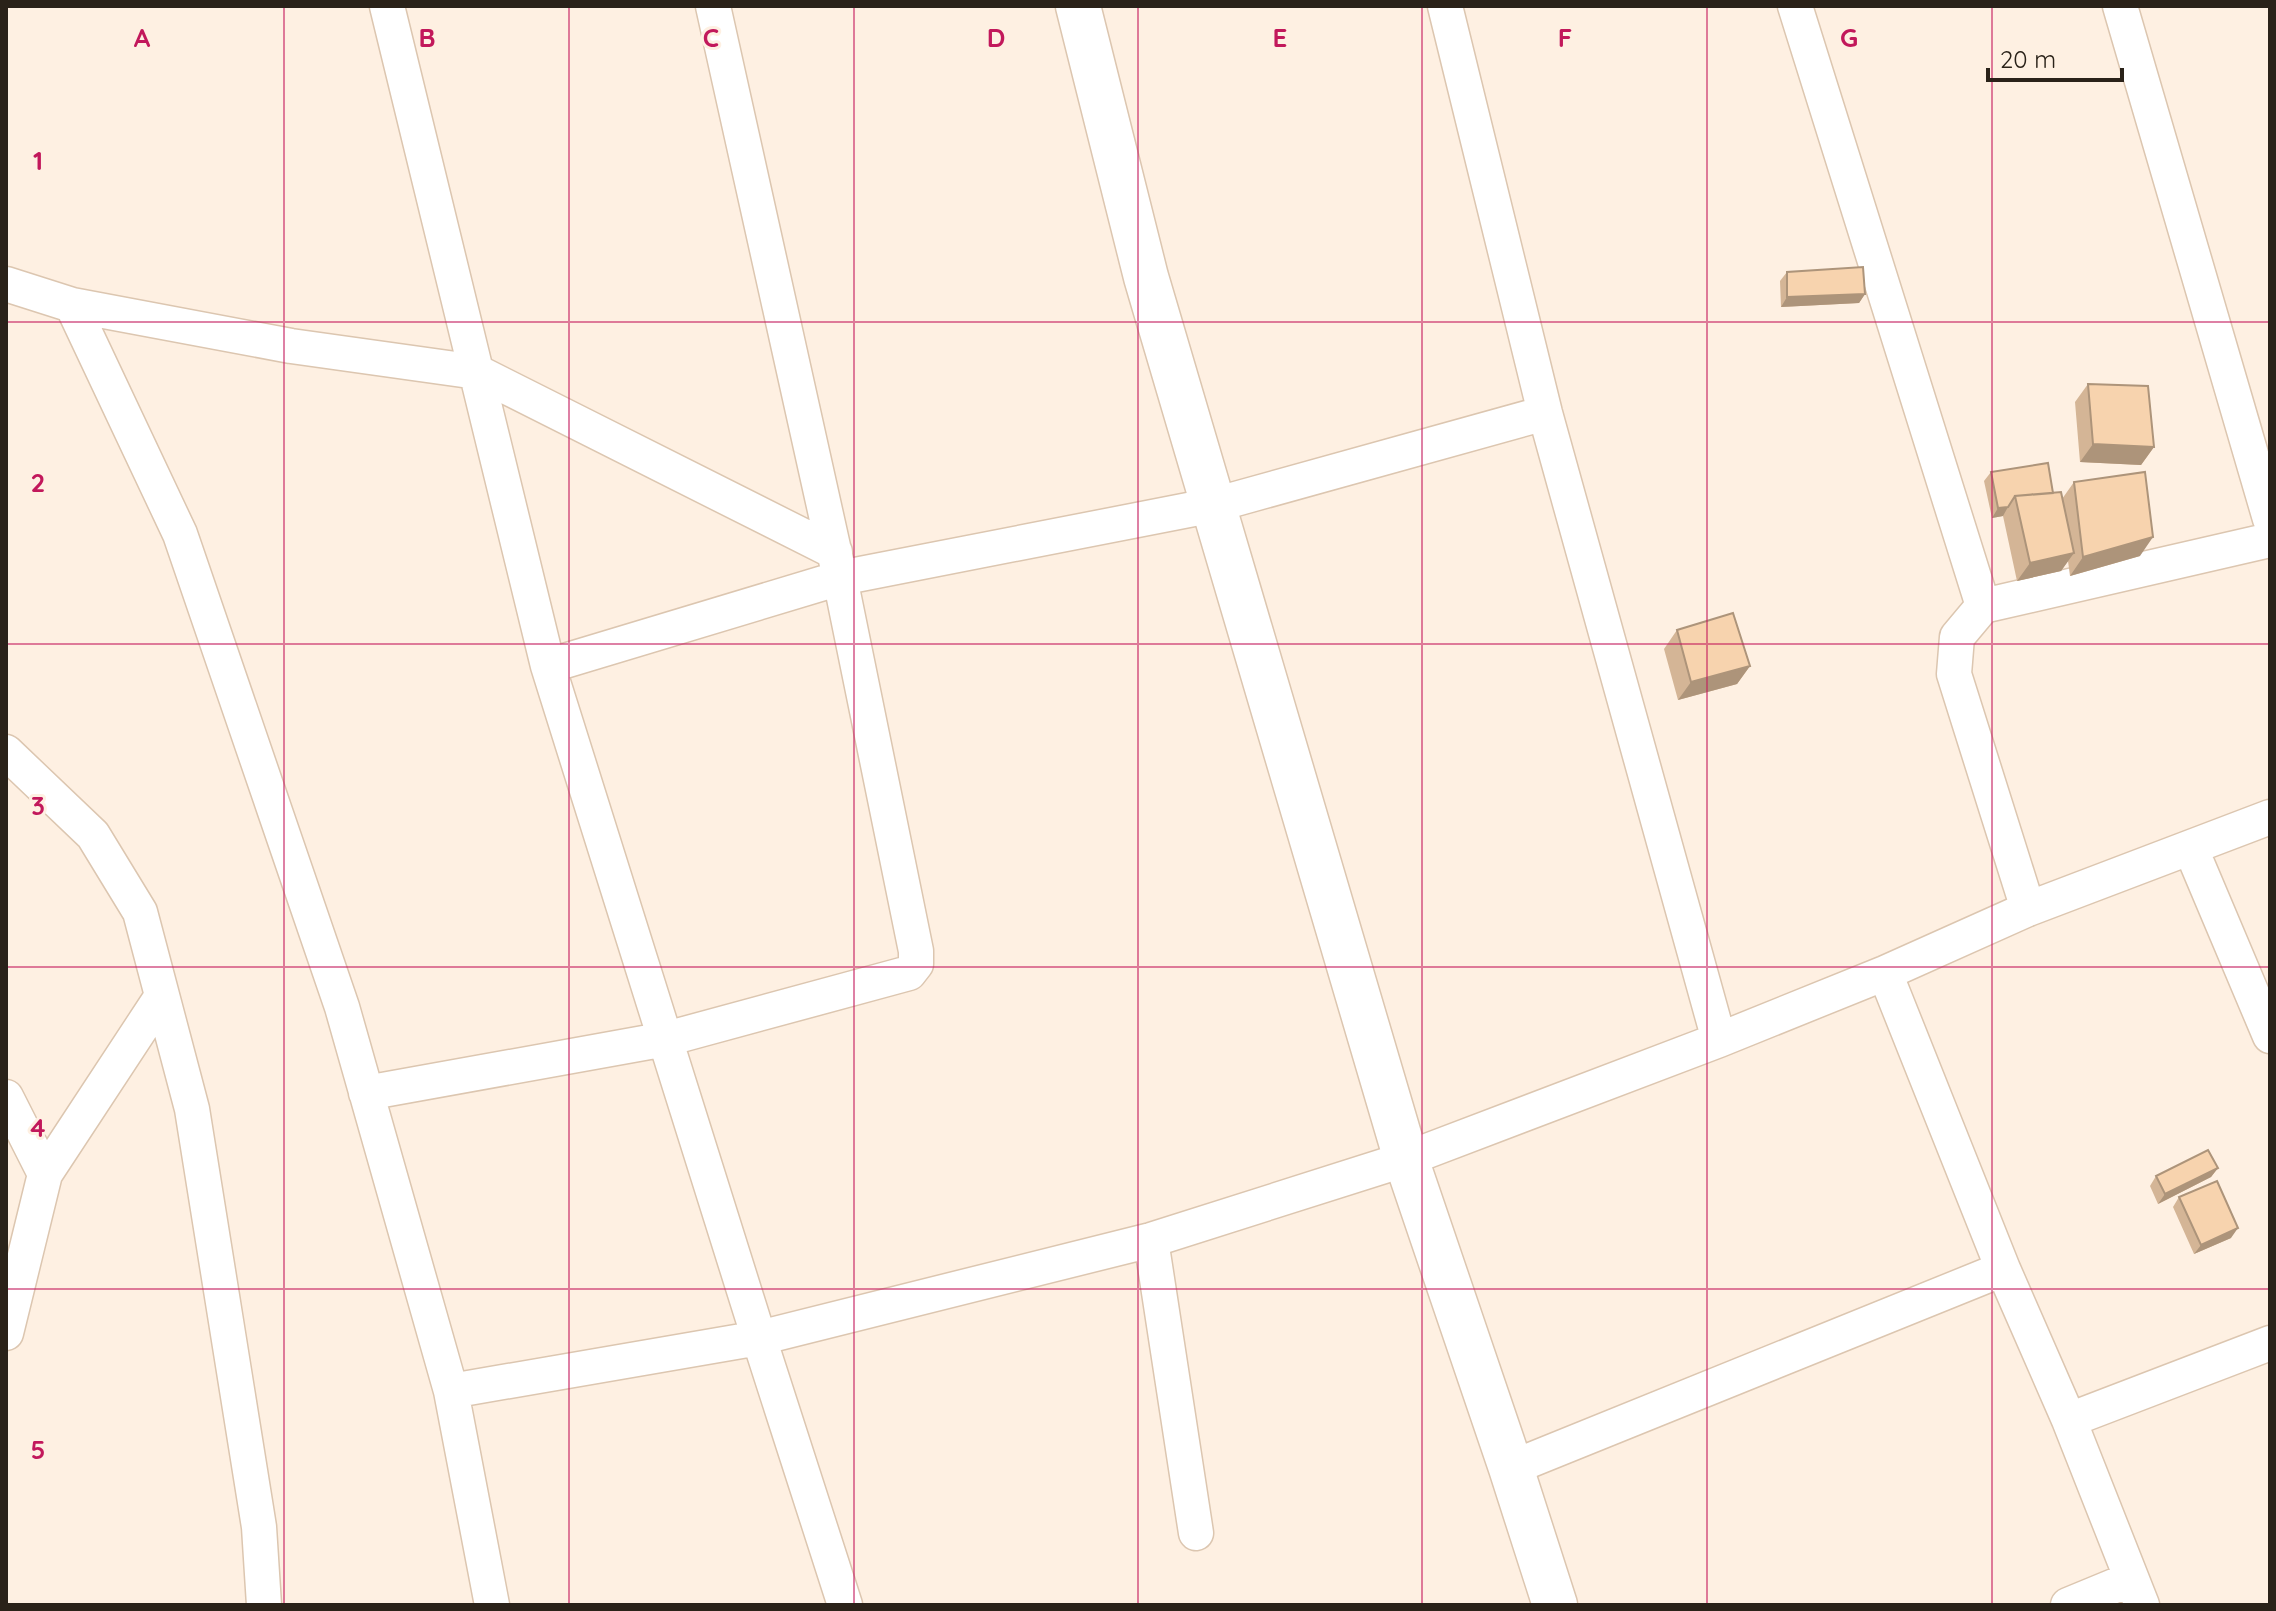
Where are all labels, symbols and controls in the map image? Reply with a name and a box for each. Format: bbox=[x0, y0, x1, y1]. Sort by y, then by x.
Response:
text: A bbox=[134, 21, 151, 54]
text: B bbox=[418, 21, 436, 54]
text: C bbox=[703, 21, 719, 54]
text: D bbox=[987, 21, 1005, 54]
text: E bbox=[1273, 21, 1287, 54]
text: F bbox=[1558, 21, 1572, 54]
text: G bbox=[1840, 21, 1858, 54]
scale bar bbox=[1988, 32, 2122, 82]
text: 20 m bbox=[2000, 44, 2056, 74]
text: 1 bbox=[33, 144, 43, 177]
text: 2 bbox=[31, 466, 45, 499]
text: 3 bbox=[31, 789, 45, 822]
text: 4 bbox=[30, 1111, 46, 1144]
text: 5 bbox=[31, 1433, 45, 1466]

